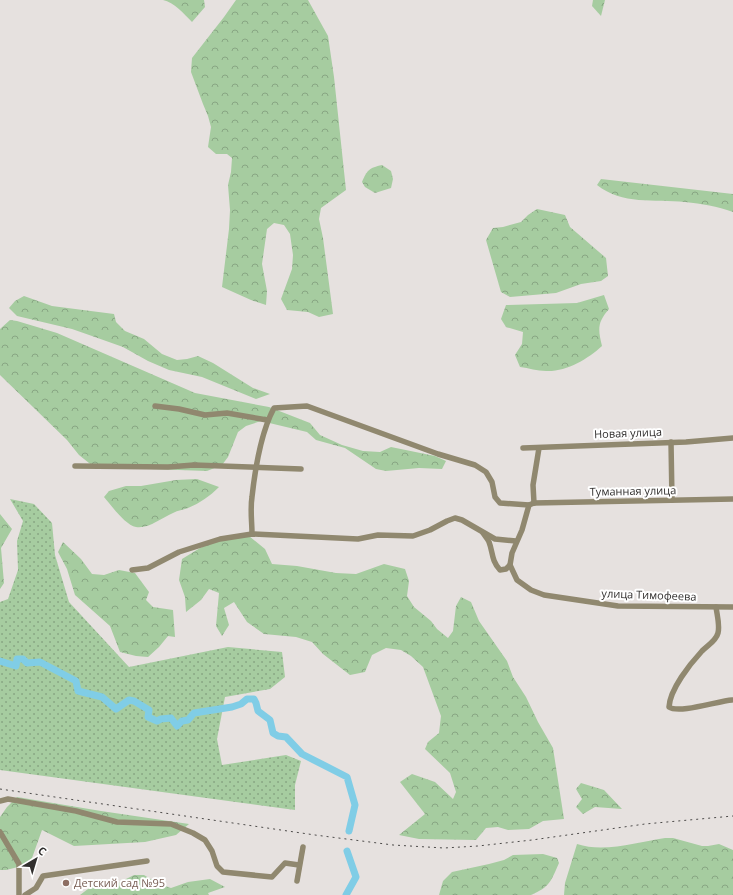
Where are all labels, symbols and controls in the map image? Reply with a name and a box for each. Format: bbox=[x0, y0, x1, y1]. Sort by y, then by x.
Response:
street label: Новая улица bbox=[594, 424, 662, 441]
street label: Туманная улица bbox=[590, 482, 676, 499]
street label: улица Тимофеева bbox=[601, 585, 697, 604]
north arrow bbox=[16, 839, 56, 879]
text: С bbox=[35, 843, 50, 859]
place label: Детский сад №95 bbox=[74, 875, 165, 890]
marker: Детский сад №95 bbox=[61, 878, 71, 888]

